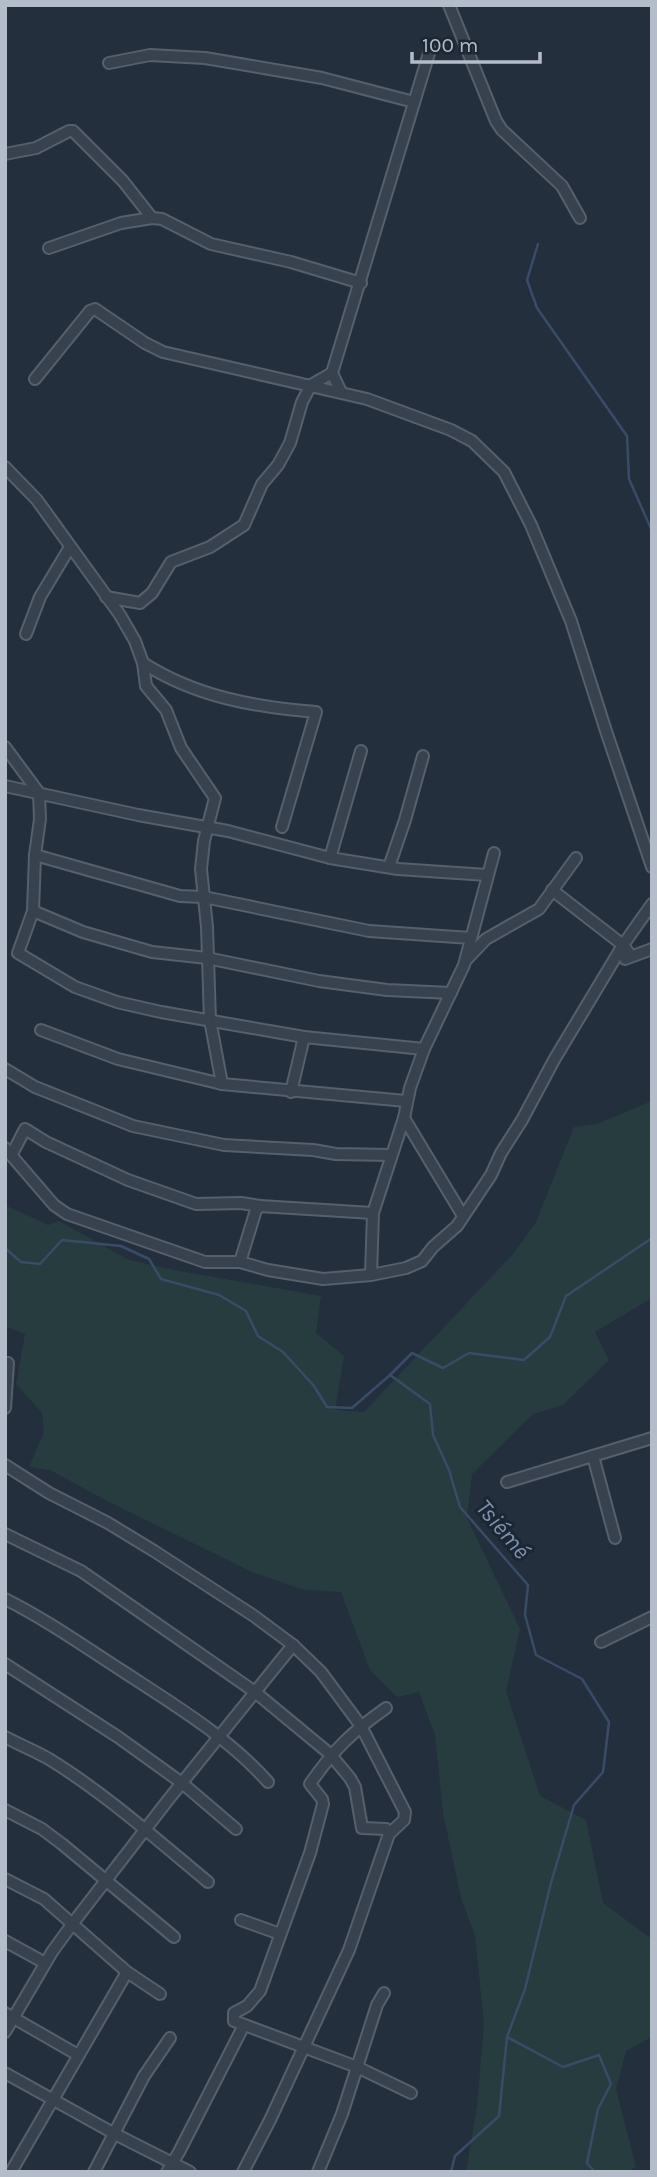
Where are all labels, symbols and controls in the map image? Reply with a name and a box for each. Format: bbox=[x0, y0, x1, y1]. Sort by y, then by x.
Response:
scale bar bbox=[412, 21, 540, 65]
text: 100 m bbox=[422, 33, 479, 57]
water label: Tsiémé bbox=[470, 1494, 536, 1564]

